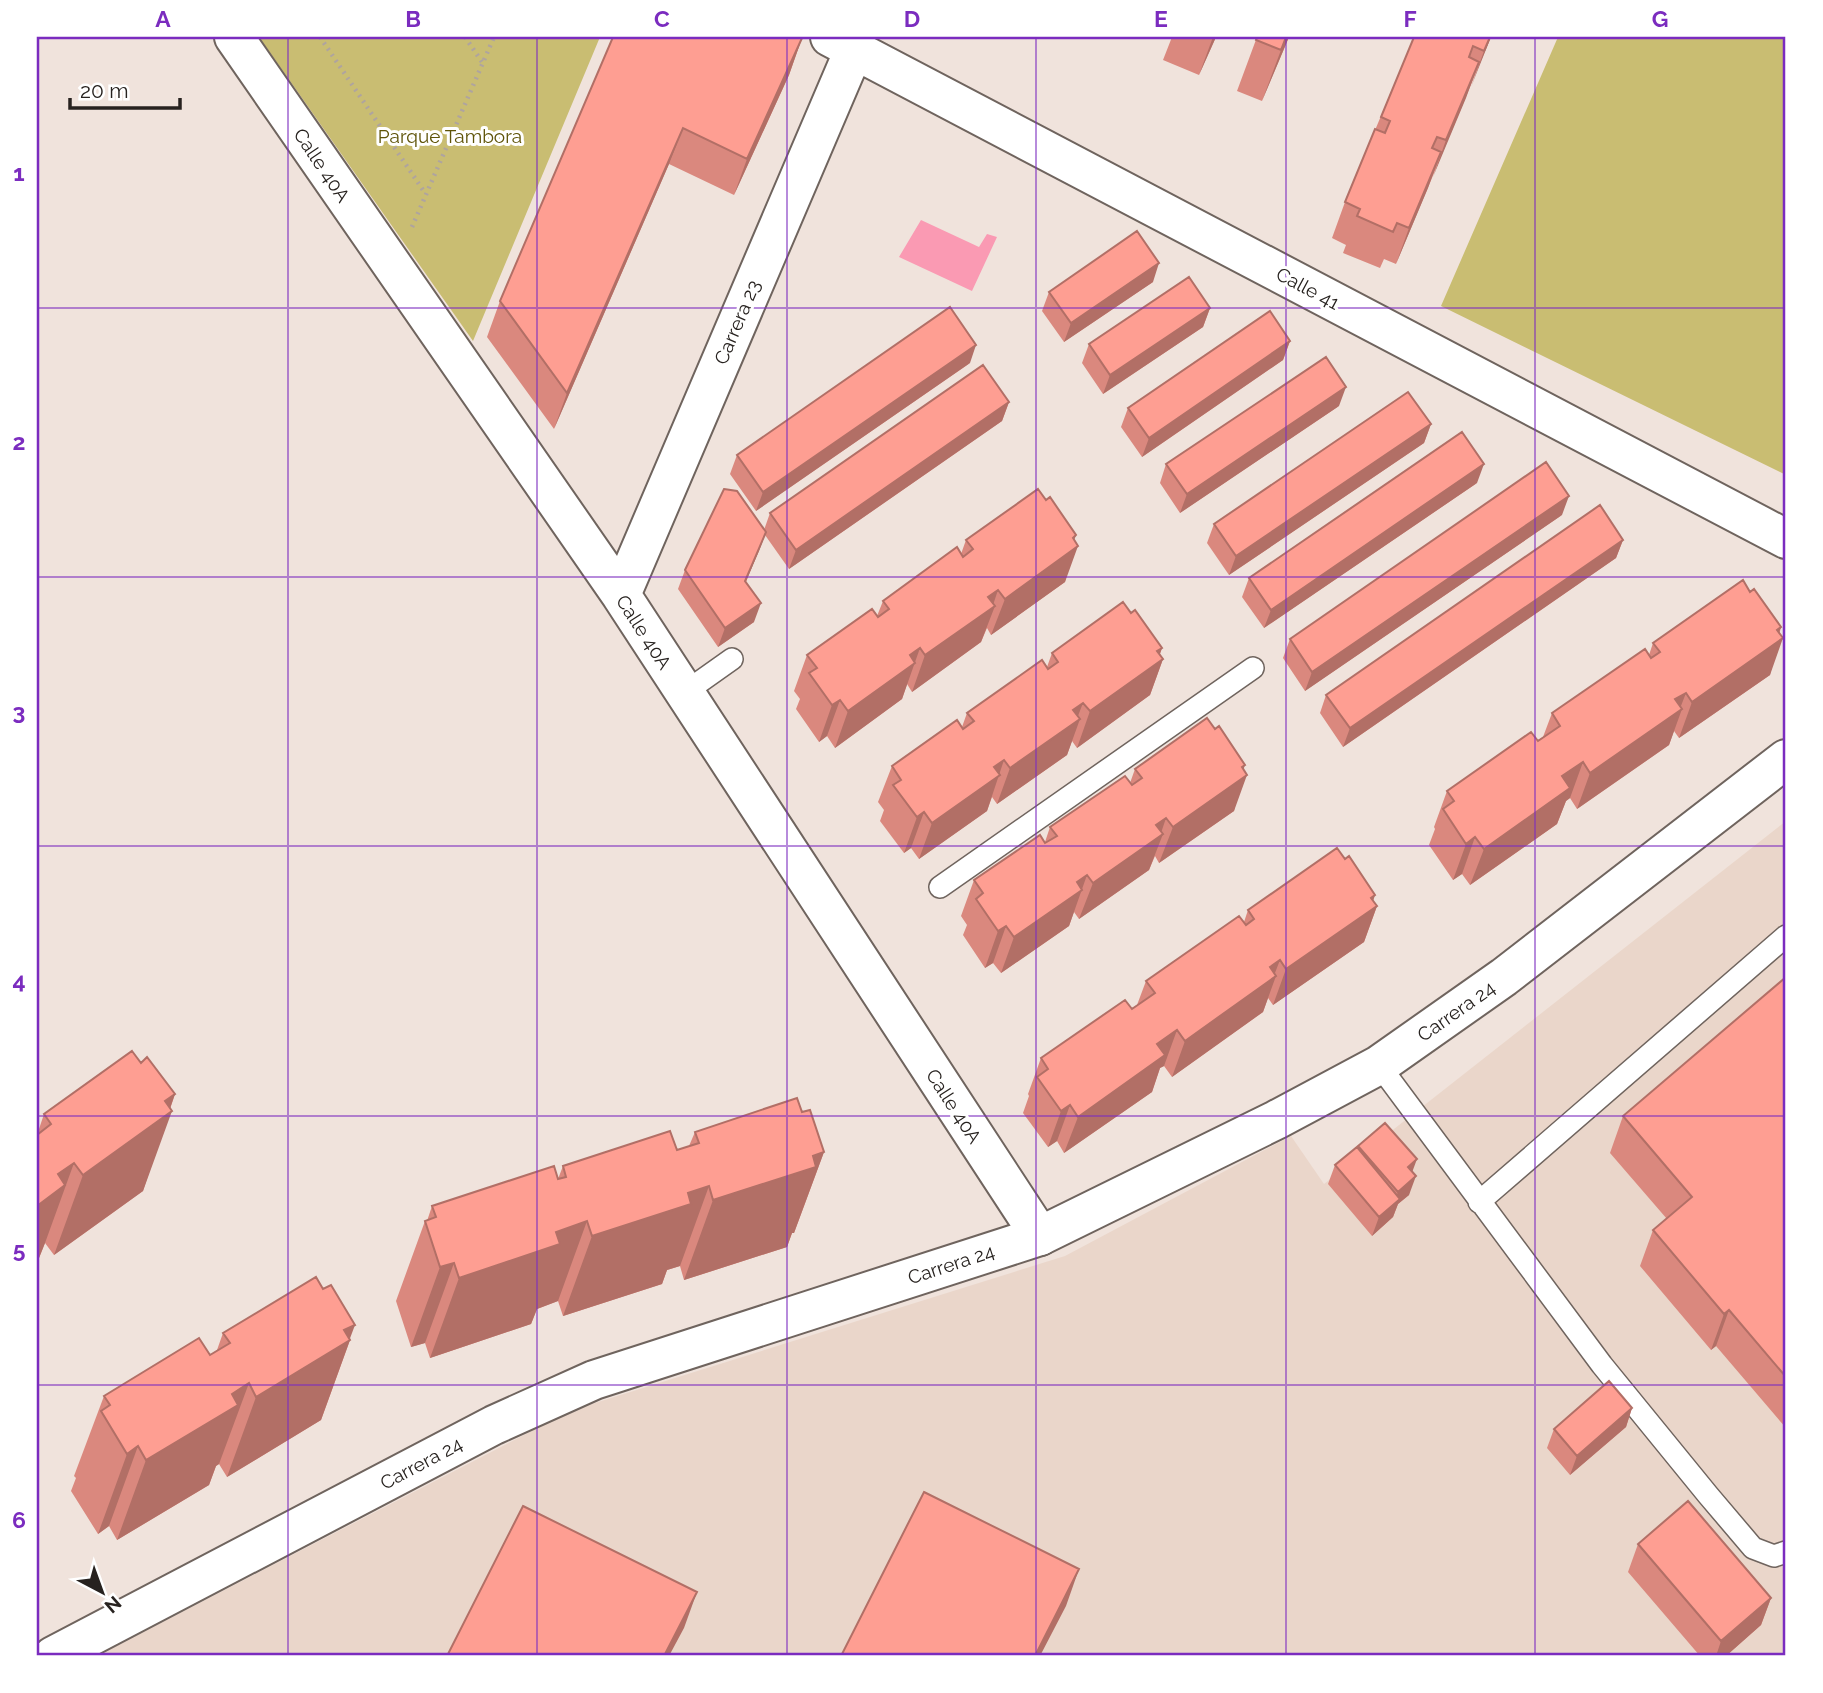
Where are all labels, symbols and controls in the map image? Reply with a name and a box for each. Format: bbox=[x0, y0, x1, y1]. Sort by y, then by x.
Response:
text: A bbox=[155, 5, 171, 32]
text: B bbox=[405, 5, 421, 32]
text: C bbox=[654, 5, 670, 32]
text: D bbox=[904, 5, 920, 32]
text: E bbox=[1154, 5, 1168, 32]
text: F bbox=[1403, 5, 1417, 32]
text: G bbox=[1652, 5, 1668, 32]
scale bar bbox=[70, 66, 180, 110]
text: 20 m bbox=[80, 78, 128, 103]
street label: Calle 40A bbox=[289, 124, 355, 206]
park label: Parque Tambora bbox=[378, 125, 522, 147]
text: 1 bbox=[13, 159, 25, 186]
street label: Calle 41 bbox=[1273, 262, 1343, 314]
street label: Carrera 23 bbox=[709, 277, 765, 367]
text: 2 bbox=[13, 428, 25, 455]
street label: Calle 40A bbox=[612, 591, 676, 673]
text: 3 bbox=[13, 698, 25, 725]
text: 4 bbox=[12, 967, 26, 994]
street label: Carrera 24 bbox=[1413, 976, 1499, 1046]
street label: Calle 40A bbox=[922, 1065, 986, 1147]
text: 5 bbox=[13, 1236, 26, 1263]
street label: Carrera 24 bbox=[905, 1240, 997, 1288]
street label: Carrera 24 bbox=[376, 1432, 466, 1494]
text: 6 bbox=[12, 1506, 26, 1533]
north arrow bbox=[66, 1556, 136, 1626]
text: N bbox=[100, 1592, 126, 1618]

